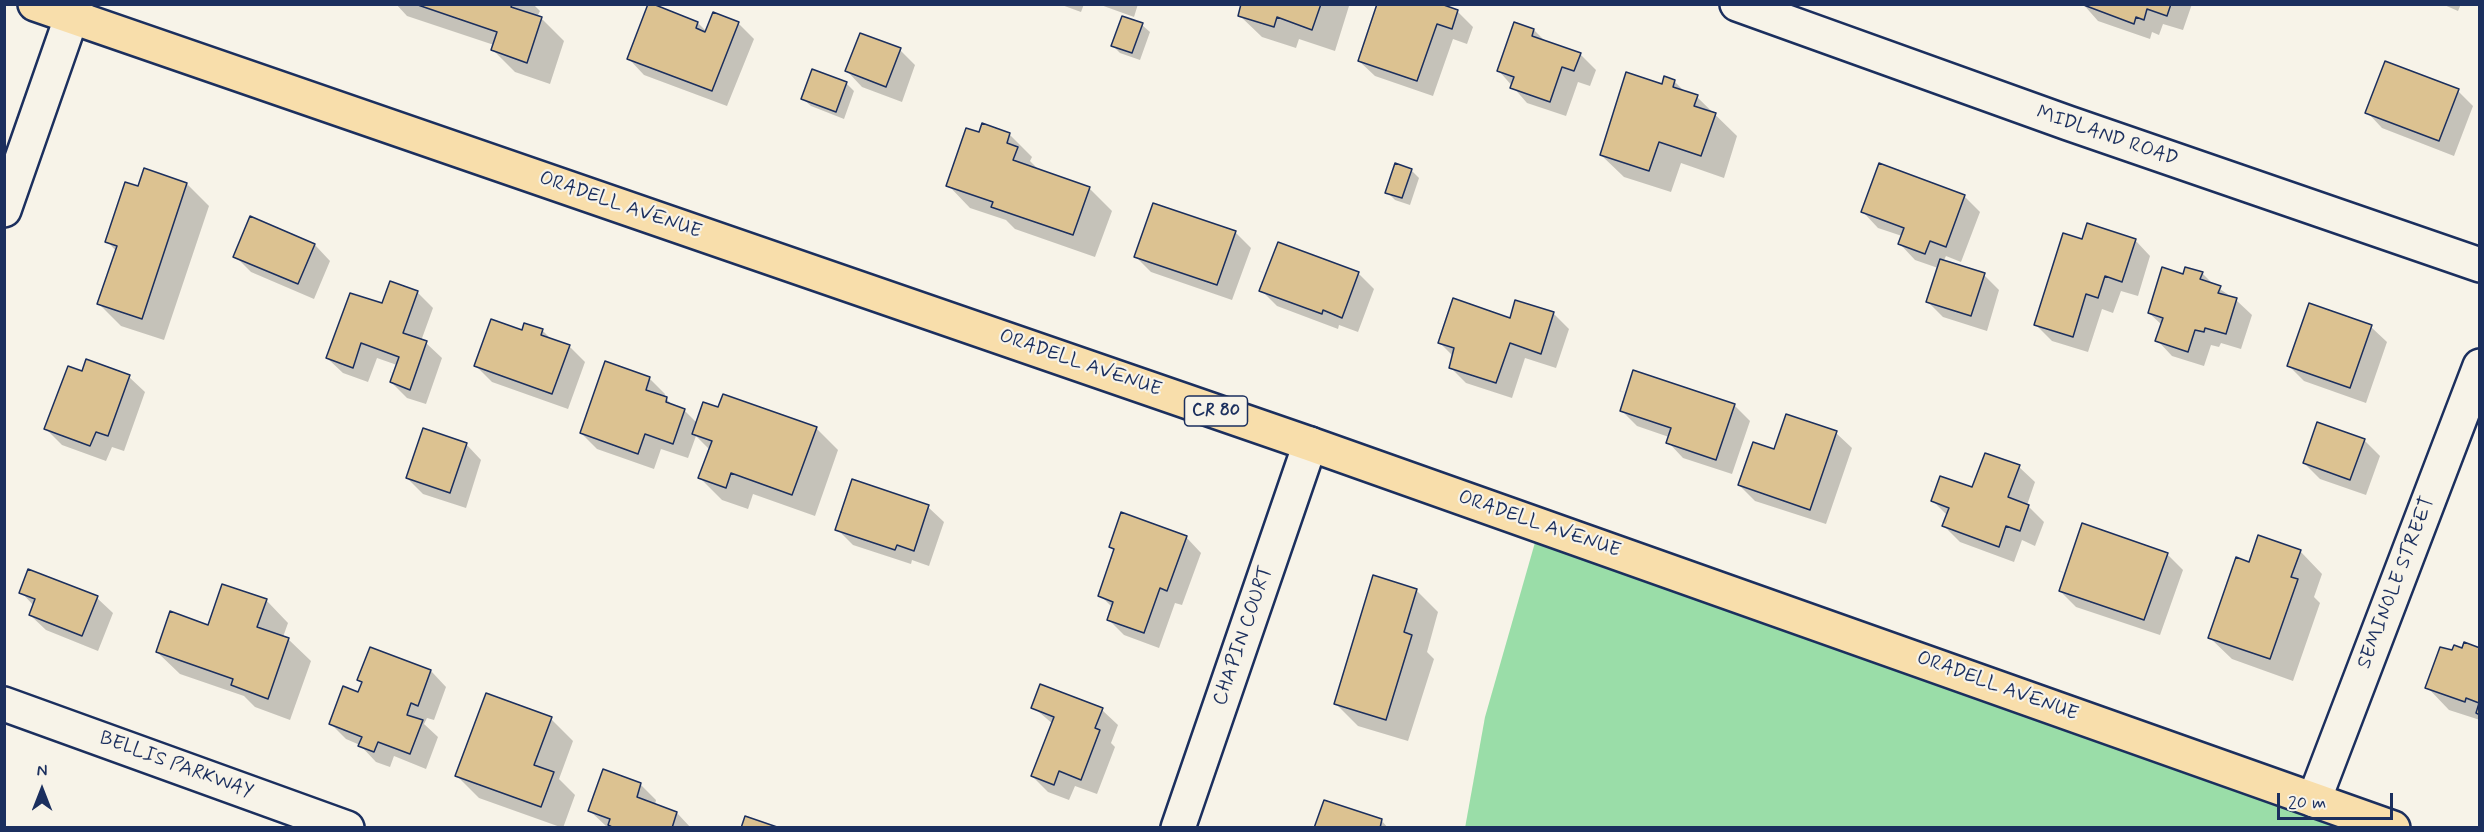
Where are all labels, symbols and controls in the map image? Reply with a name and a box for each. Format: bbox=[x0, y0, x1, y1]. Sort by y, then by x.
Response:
street label: MIDLAND ROAD bbox=[2033, 102, 2181, 172]
street label: ORADELL AVENUE bbox=[536, 167, 704, 245]
street label: ORADELL AVENUE bbox=[996, 325, 1164, 403]
road number: CR 80 bbox=[1184, 396, 1248, 426]
street label: ORADELL AVENUE bbox=[1455, 486, 1623, 564]
street label: SEMINOLE STREET bbox=[2353, 493, 2441, 673]
street label: CHAPIN COURT bbox=[1209, 563, 1279, 709]
street label: ORADELL AVENUE bbox=[1913, 647, 2081, 727]
street label: BELLIS PARKWAY bbox=[96, 727, 256, 805]
north arrow bbox=[12, 760, 72, 820]
text: N bbox=[37, 761, 47, 782]
scale bar bbox=[2280, 781, 2396, 819]
text: 20 m bbox=[2288, 791, 2326, 815]

